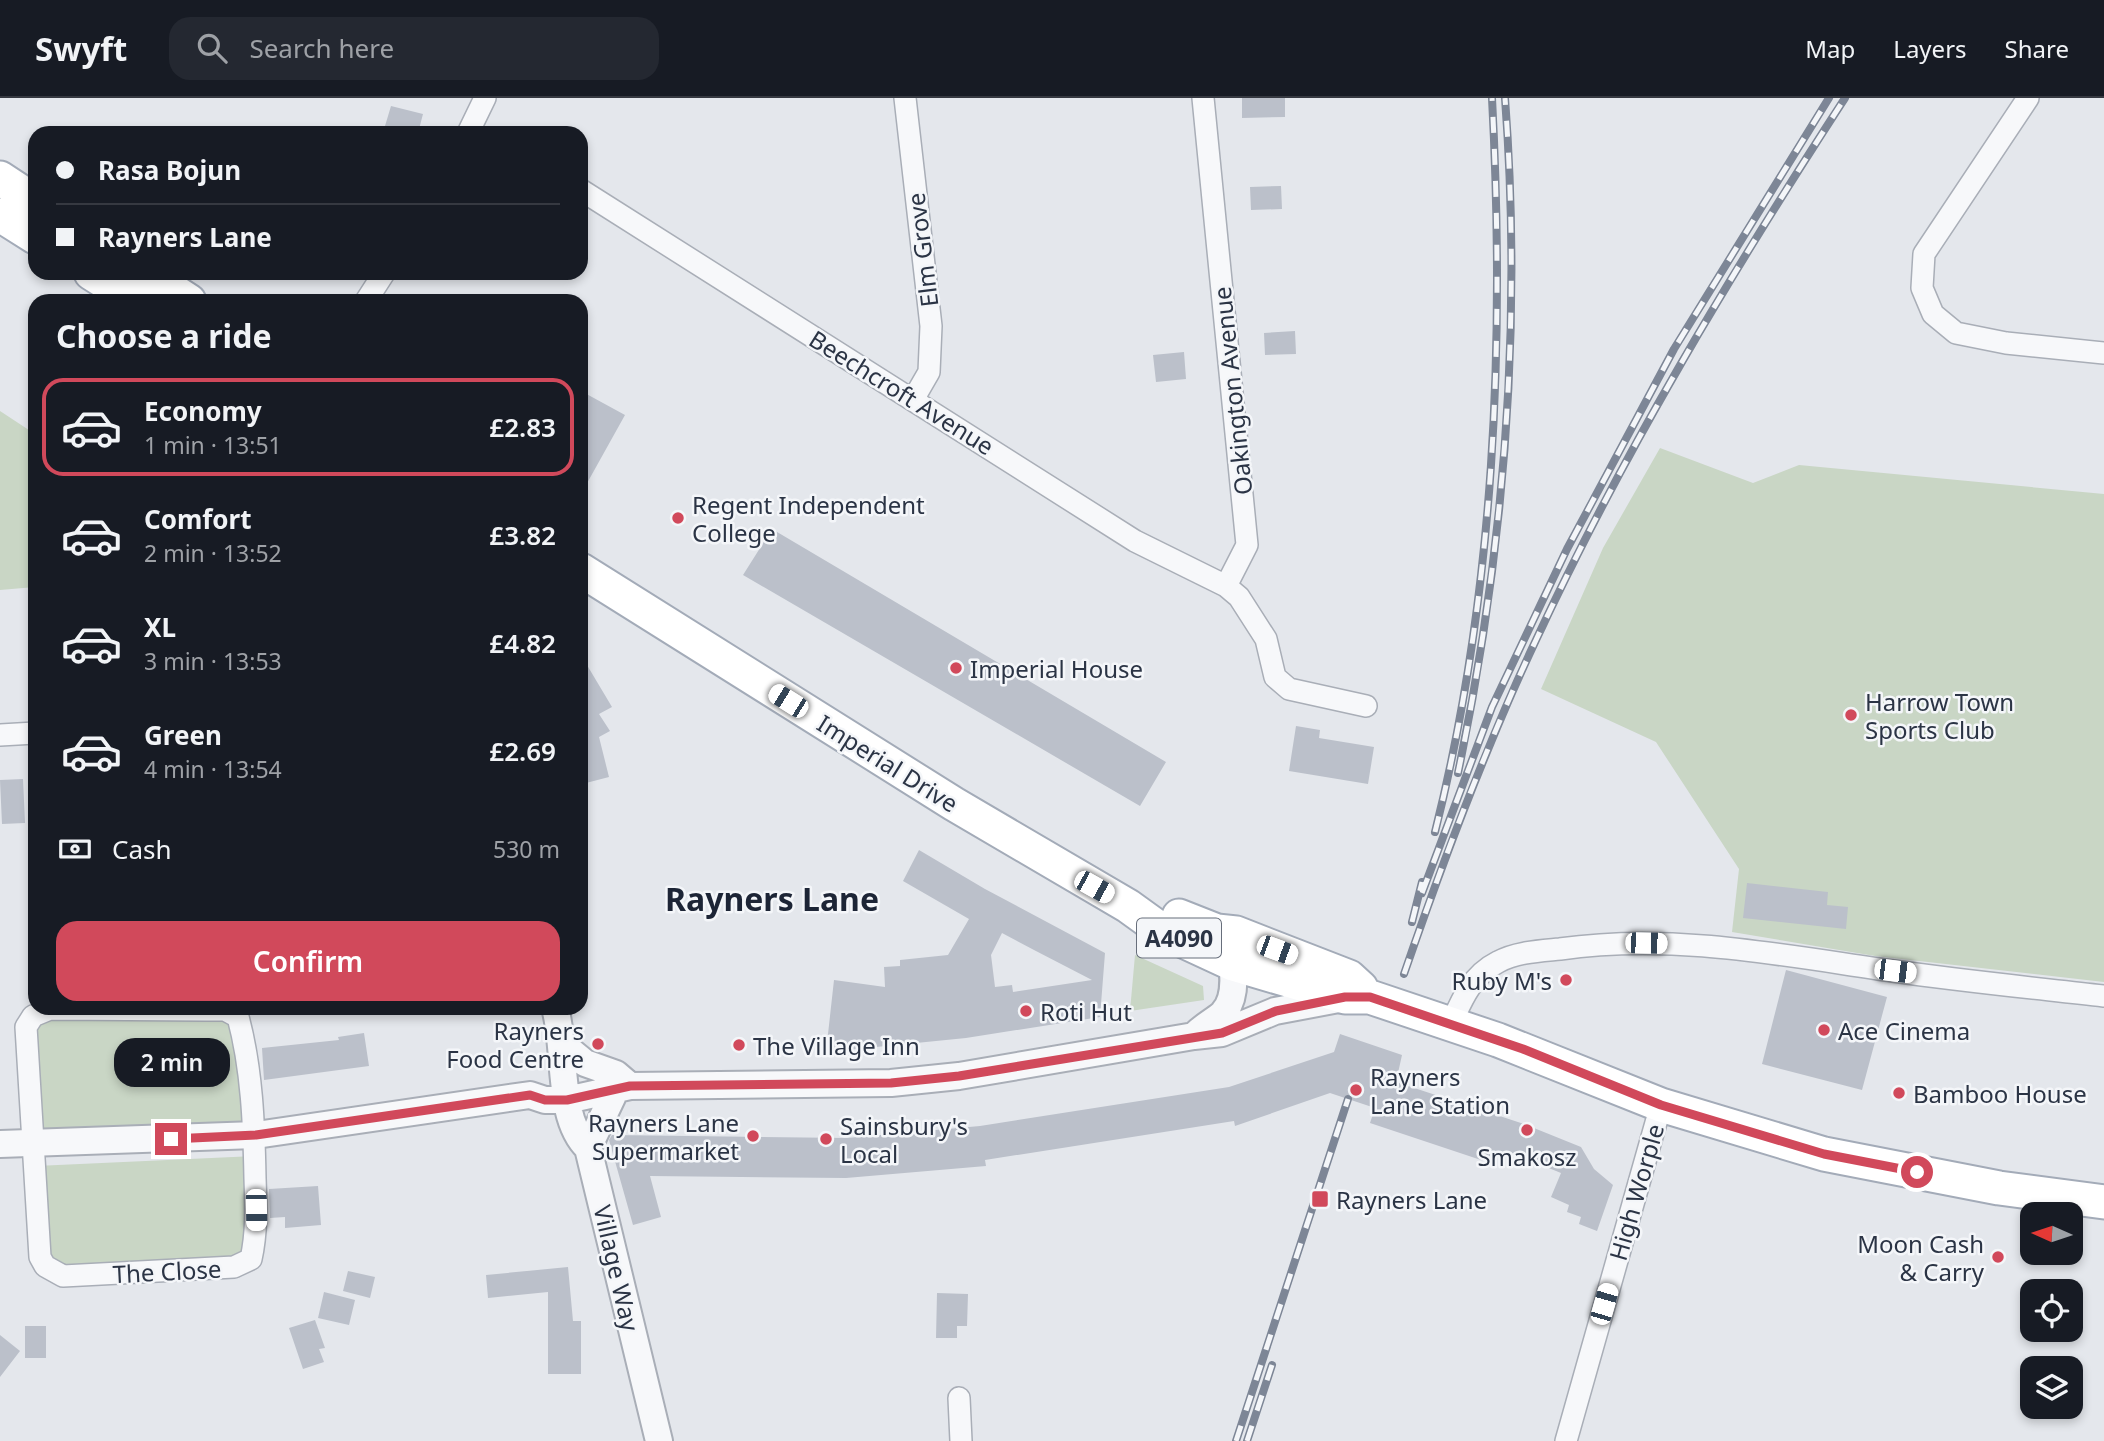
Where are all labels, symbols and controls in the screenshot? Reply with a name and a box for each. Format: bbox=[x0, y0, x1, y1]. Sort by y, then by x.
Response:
search box bbox=[169, 17, 659, 80]
text: Swyft bbox=[35, 26, 127, 71]
icon: search bbox=[193, 29, 231, 67]
text: Search here bbox=[249, 30, 394, 66]
text: Map bbox=[1805, 32, 1855, 65]
text: Layers bbox=[1893, 32, 1967, 65]
text: Share bbox=[2005, 32, 2069, 65]
text: Rasa Bojun bbox=[98, 152, 241, 188]
street label: Elm Grove bbox=[899, 191, 945, 309]
text: Rayners Lane bbox=[98, 219, 272, 255]
street label: Oakington Avenue bbox=[1205, 285, 1259, 497]
text: Choose a ride bbox=[56, 314, 272, 357]
street label: Beechcroft Avenue bbox=[803, 322, 1001, 462]
text: Economy bbox=[144, 393, 262, 429]
icon: car bbox=[60, 396, 123, 459]
text: £2.83 bbox=[489, 409, 556, 445]
text: 1 min · 13:51 bbox=[144, 429, 282, 461]
place label: Regent Independent College bbox=[692, 488, 925, 549]
text: Comfort bbox=[144, 501, 252, 537]
icon: car bbox=[60, 504, 123, 567]
marker: Regent Independent College bbox=[670, 510, 686, 526]
text: £3.82 bbox=[489, 517, 556, 553]
text: 2 min · 13:52 bbox=[144, 537, 282, 569]
text: XL bbox=[144, 609, 176, 645]
icon: car bbox=[60, 612, 123, 675]
text: £4.82 bbox=[489, 625, 556, 661]
text: 3 min · 13:53 bbox=[144, 645, 282, 677]
place label: Imperial House bbox=[970, 652, 1143, 685]
marker: Imperial House bbox=[948, 660, 964, 676]
car bbox=[765, 681, 812, 721]
place label: Harrow Town Sports Club bbox=[1865, 685, 2014, 746]
street label: Imperial Drive bbox=[811, 707, 965, 819]
marker: Harrow Town Sports Club bbox=[1843, 707, 1859, 723]
text: Green bbox=[144, 717, 222, 753]
icon: car bbox=[60, 720, 123, 783]
text: £2.69 bbox=[489, 733, 556, 769]
text: 4 min · 13:54 bbox=[144, 753, 282, 785]
icon: cash bbox=[56, 830, 94, 868]
text: Cash bbox=[112, 831, 172, 867]
text: 530 m bbox=[493, 833, 560, 865]
car bbox=[1071, 868, 1118, 906]
district label: Rayners Lane bbox=[665, 877, 879, 920]
road number: A4090 bbox=[1137, 918, 1221, 958]
button: Confirm bbox=[56, 921, 560, 1001]
car bbox=[1625, 932, 1668, 954]
car bbox=[1254, 933, 1301, 967]
car bbox=[1873, 958, 1918, 984]
place label: Ruby M's bbox=[1452, 964, 1552, 997]
marker: Ruby M's bbox=[1558, 972, 1574, 988]
place label: Roti Hut bbox=[1040, 995, 1132, 1028]
marker: Roti Hut bbox=[1018, 1003, 1034, 1019]
place label: Rayners Food Centre bbox=[446, 1014, 584, 1075]
place label: Ace Cinema bbox=[1838, 1014, 1970, 1047]
marker: Ace Cinema bbox=[1816, 1022, 1832, 1038]
place label: The Village Inn bbox=[753, 1029, 920, 1062]
marker: Rayners Food Centre bbox=[590, 1036, 606, 1052]
marker: The Village Inn bbox=[731, 1037, 747, 1053]
callout: 2 min bbox=[113, 1038, 229, 1086]
text: 2 min bbox=[141, 1046, 203, 1078]
place label: Rayners Lane Station bbox=[1370, 1060, 1510, 1121]
place label: Bamboo House bbox=[1913, 1077, 2087, 1110]
marker: Rayners Lane Station bbox=[1348, 1082, 1364, 1098]
marker: Bamboo House bbox=[1891, 1085, 1907, 1101]
place label: Rayners Lane Supermarket bbox=[588, 1106, 739, 1167]
place label: Sainsbury's Local bbox=[840, 1109, 968, 1170]
street label: High Worple bbox=[1601, 1120, 1671, 1264]
marker: Smakosz bbox=[1519, 1122, 1535, 1138]
route end bbox=[155, 1123, 187, 1155]
marker: Rayners Lane Supermarket bbox=[745, 1128, 761, 1144]
marker: Sainsbury's Local bbox=[818, 1131, 834, 1147]
place label: Smakosz bbox=[1477, 1140, 1577, 1173]
route start bbox=[1901, 1156, 1933, 1188]
place label: Rayners Lane bbox=[1336, 1183, 1487, 1216]
car bbox=[246, 1189, 267, 1231]
marker: Rayners Lane bbox=[1310, 1189, 1330, 1209]
street label: Village Way bbox=[586, 1202, 648, 1335]
north arrow bbox=[2020, 1202, 2082, 1265]
map controls bbox=[2020, 1202, 2083, 1419]
place label: Moon Cash & Carry bbox=[1857, 1227, 1985, 1288]
marker: Moon Cash & Carry bbox=[1990, 1249, 2006, 1265]
street label: The Close bbox=[112, 1252, 222, 1290]
button: locate bbox=[2020, 1279, 2083, 1342]
car bbox=[1589, 1281, 1620, 1327]
button: layers bbox=[2020, 1356, 2083, 1419]

